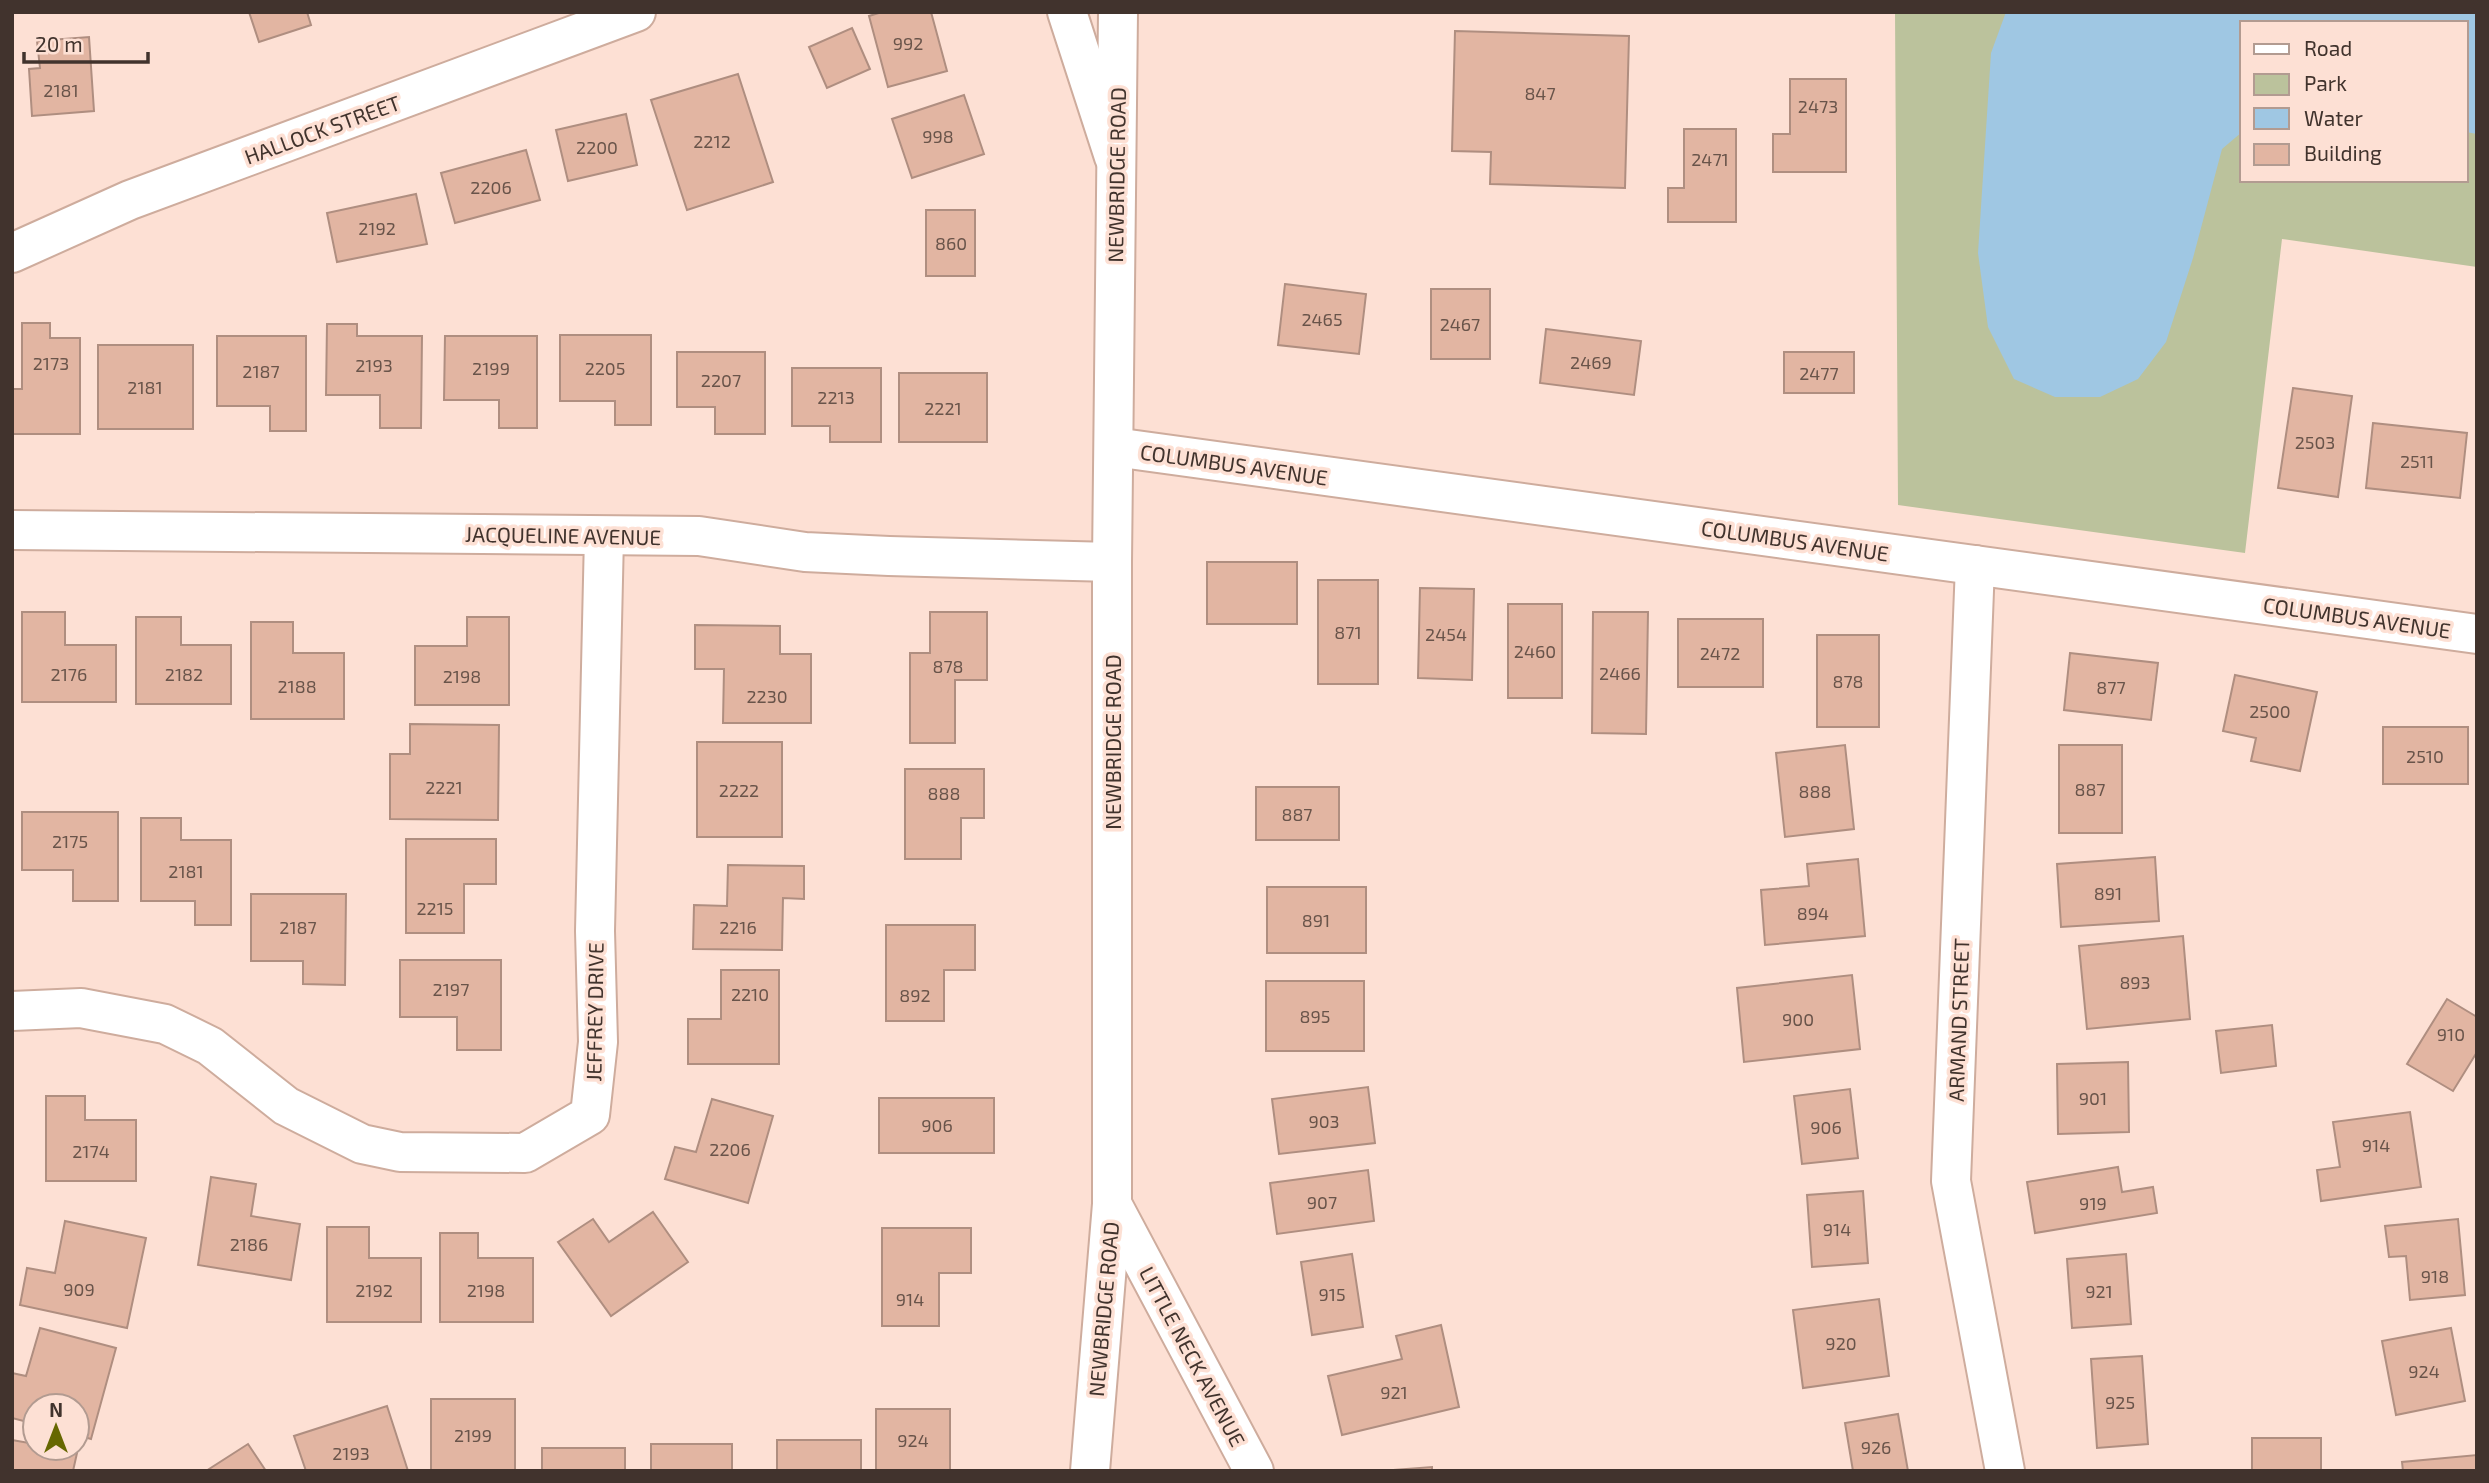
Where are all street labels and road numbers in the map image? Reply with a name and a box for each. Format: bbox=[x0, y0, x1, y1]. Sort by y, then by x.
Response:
street label: NEWBRIDGE ROAD bbox=[1102, 87, 1130, 263]
street label: HALLOCK STREET bbox=[241, 89, 403, 169]
street label: COLUMBUS AVENUE bbox=[1139, 438, 1329, 490]
street label: COLUMBUS AVENUE bbox=[1700, 514, 1890, 566]
street label: JACQUELINE AVENUE bbox=[465, 521, 661, 550]
street label: COLUMBUS AVENUE bbox=[2262, 591, 2452, 643]
street label: NEWBRIDGE ROAD bbox=[1100, 654, 1125, 830]
street label: ARMAND STREET bbox=[1943, 938, 1973, 1102]
street label: JEFFREY DRIVE bbox=[580, 942, 608, 1082]
street label: NEWBRIDGE ROAD bbox=[1083, 1221, 1123, 1397]
street label: LITTLE NECK AVENUE bbox=[1135, 1262, 1251, 1450]

